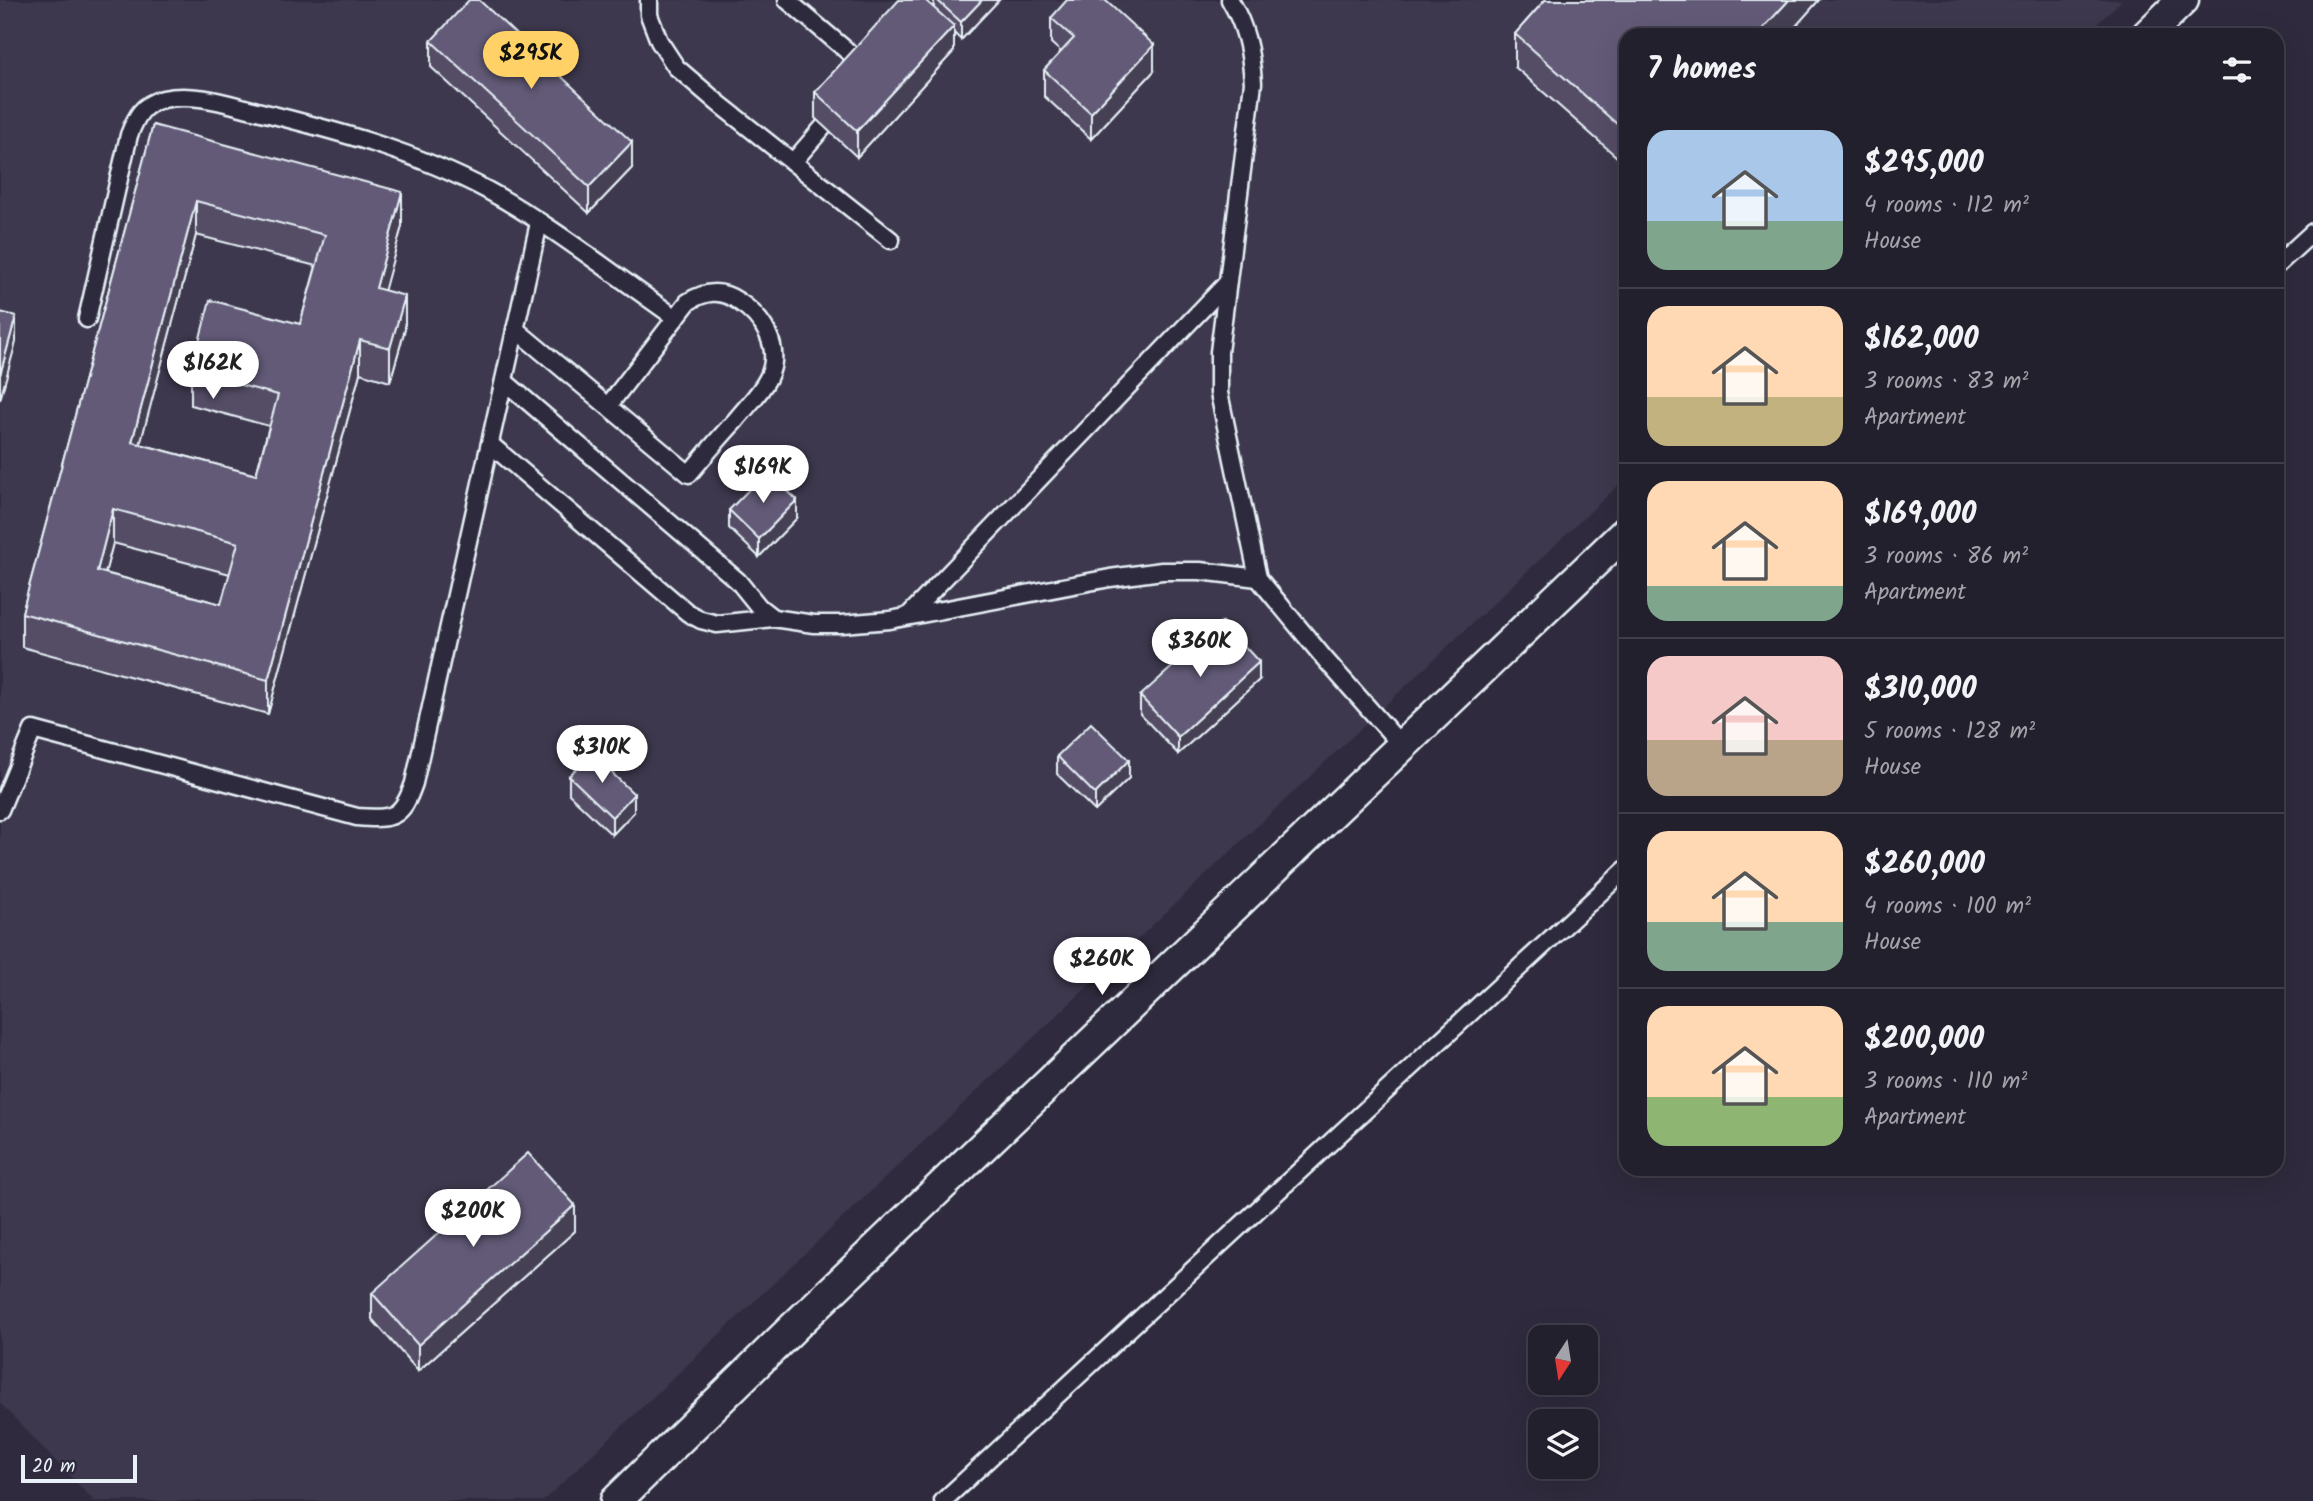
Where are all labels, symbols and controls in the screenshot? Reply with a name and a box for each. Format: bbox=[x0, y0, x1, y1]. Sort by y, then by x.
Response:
pin: $295K bbox=[482, 32, 580, 91]
text: $295K bbox=[499, 36, 563, 72]
text: 7 homes bbox=[1647, 46, 1757, 94]
icon: filters bbox=[2218, 51, 2256, 89]
text: $295,000 bbox=[1864, 140, 1984, 188]
icon: home bbox=[1703, 158, 1787, 242]
text: 4 rooms · 112 m² bbox=[1864, 188, 2029, 224]
text: House bbox=[1864, 224, 1921, 260]
text: $162,000 bbox=[1864, 316, 1979, 364]
icon: home bbox=[1703, 334, 1787, 418]
pin: $162K bbox=[164, 342, 262, 401]
text: $162K bbox=[183, 346, 243, 382]
text: 3 rooms · 83 m² bbox=[1864, 364, 2028, 400]
text: Apartment bbox=[1864, 400, 1966, 436]
pin: $169K bbox=[714, 446, 812, 505]
text: $169K bbox=[734, 450, 792, 486]
text: $169,000 bbox=[1864, 491, 1976, 539]
icon: home bbox=[1703, 509, 1787, 593]
text: 3 rooms · 86 m² bbox=[1864, 539, 2028, 575]
text: Apartment bbox=[1864, 575, 1966, 611]
pin: $360K bbox=[1151, 620, 1249, 679]
text: $360K bbox=[1168, 624, 1232, 660]
text: $310,000 bbox=[1864, 666, 1977, 714]
icon: home bbox=[1703, 684, 1787, 768]
text: 5 rooms · 128 m² bbox=[1864, 714, 2035, 750]
pin: $310K bbox=[553, 726, 651, 785]
text: $310K bbox=[573, 730, 631, 766]
text: House bbox=[1864, 750, 1921, 786]
text: $260,000 bbox=[1864, 841, 1985, 889]
icon: home bbox=[1703, 859, 1787, 943]
text: 4 rooms · 100 m² bbox=[1864, 889, 2031, 925]
text: House bbox=[1864, 925, 1921, 961]
pin: $260K bbox=[1053, 937, 1151, 997]
text: $260K bbox=[1069, 942, 1135, 978]
text: $200,000 bbox=[1864, 1016, 1984, 1064]
icon: home bbox=[1703, 1034, 1787, 1118]
text: 3 rooms · 110 m² bbox=[1864, 1064, 2027, 1100]
text: Apartment bbox=[1864, 1100, 1966, 1136]
pin: $200K bbox=[424, 1190, 522, 1249]
text: $200K bbox=[441, 1194, 505, 1230]
north arrow bbox=[1528, 1325, 1598, 1395]
map controls bbox=[1528, 1325, 1598, 1479]
button: layers bbox=[1528, 1409, 1598, 1479]
scale bar bbox=[21, 1452, 136, 1484]
text: 20 m bbox=[32, 1452, 75, 1482]

